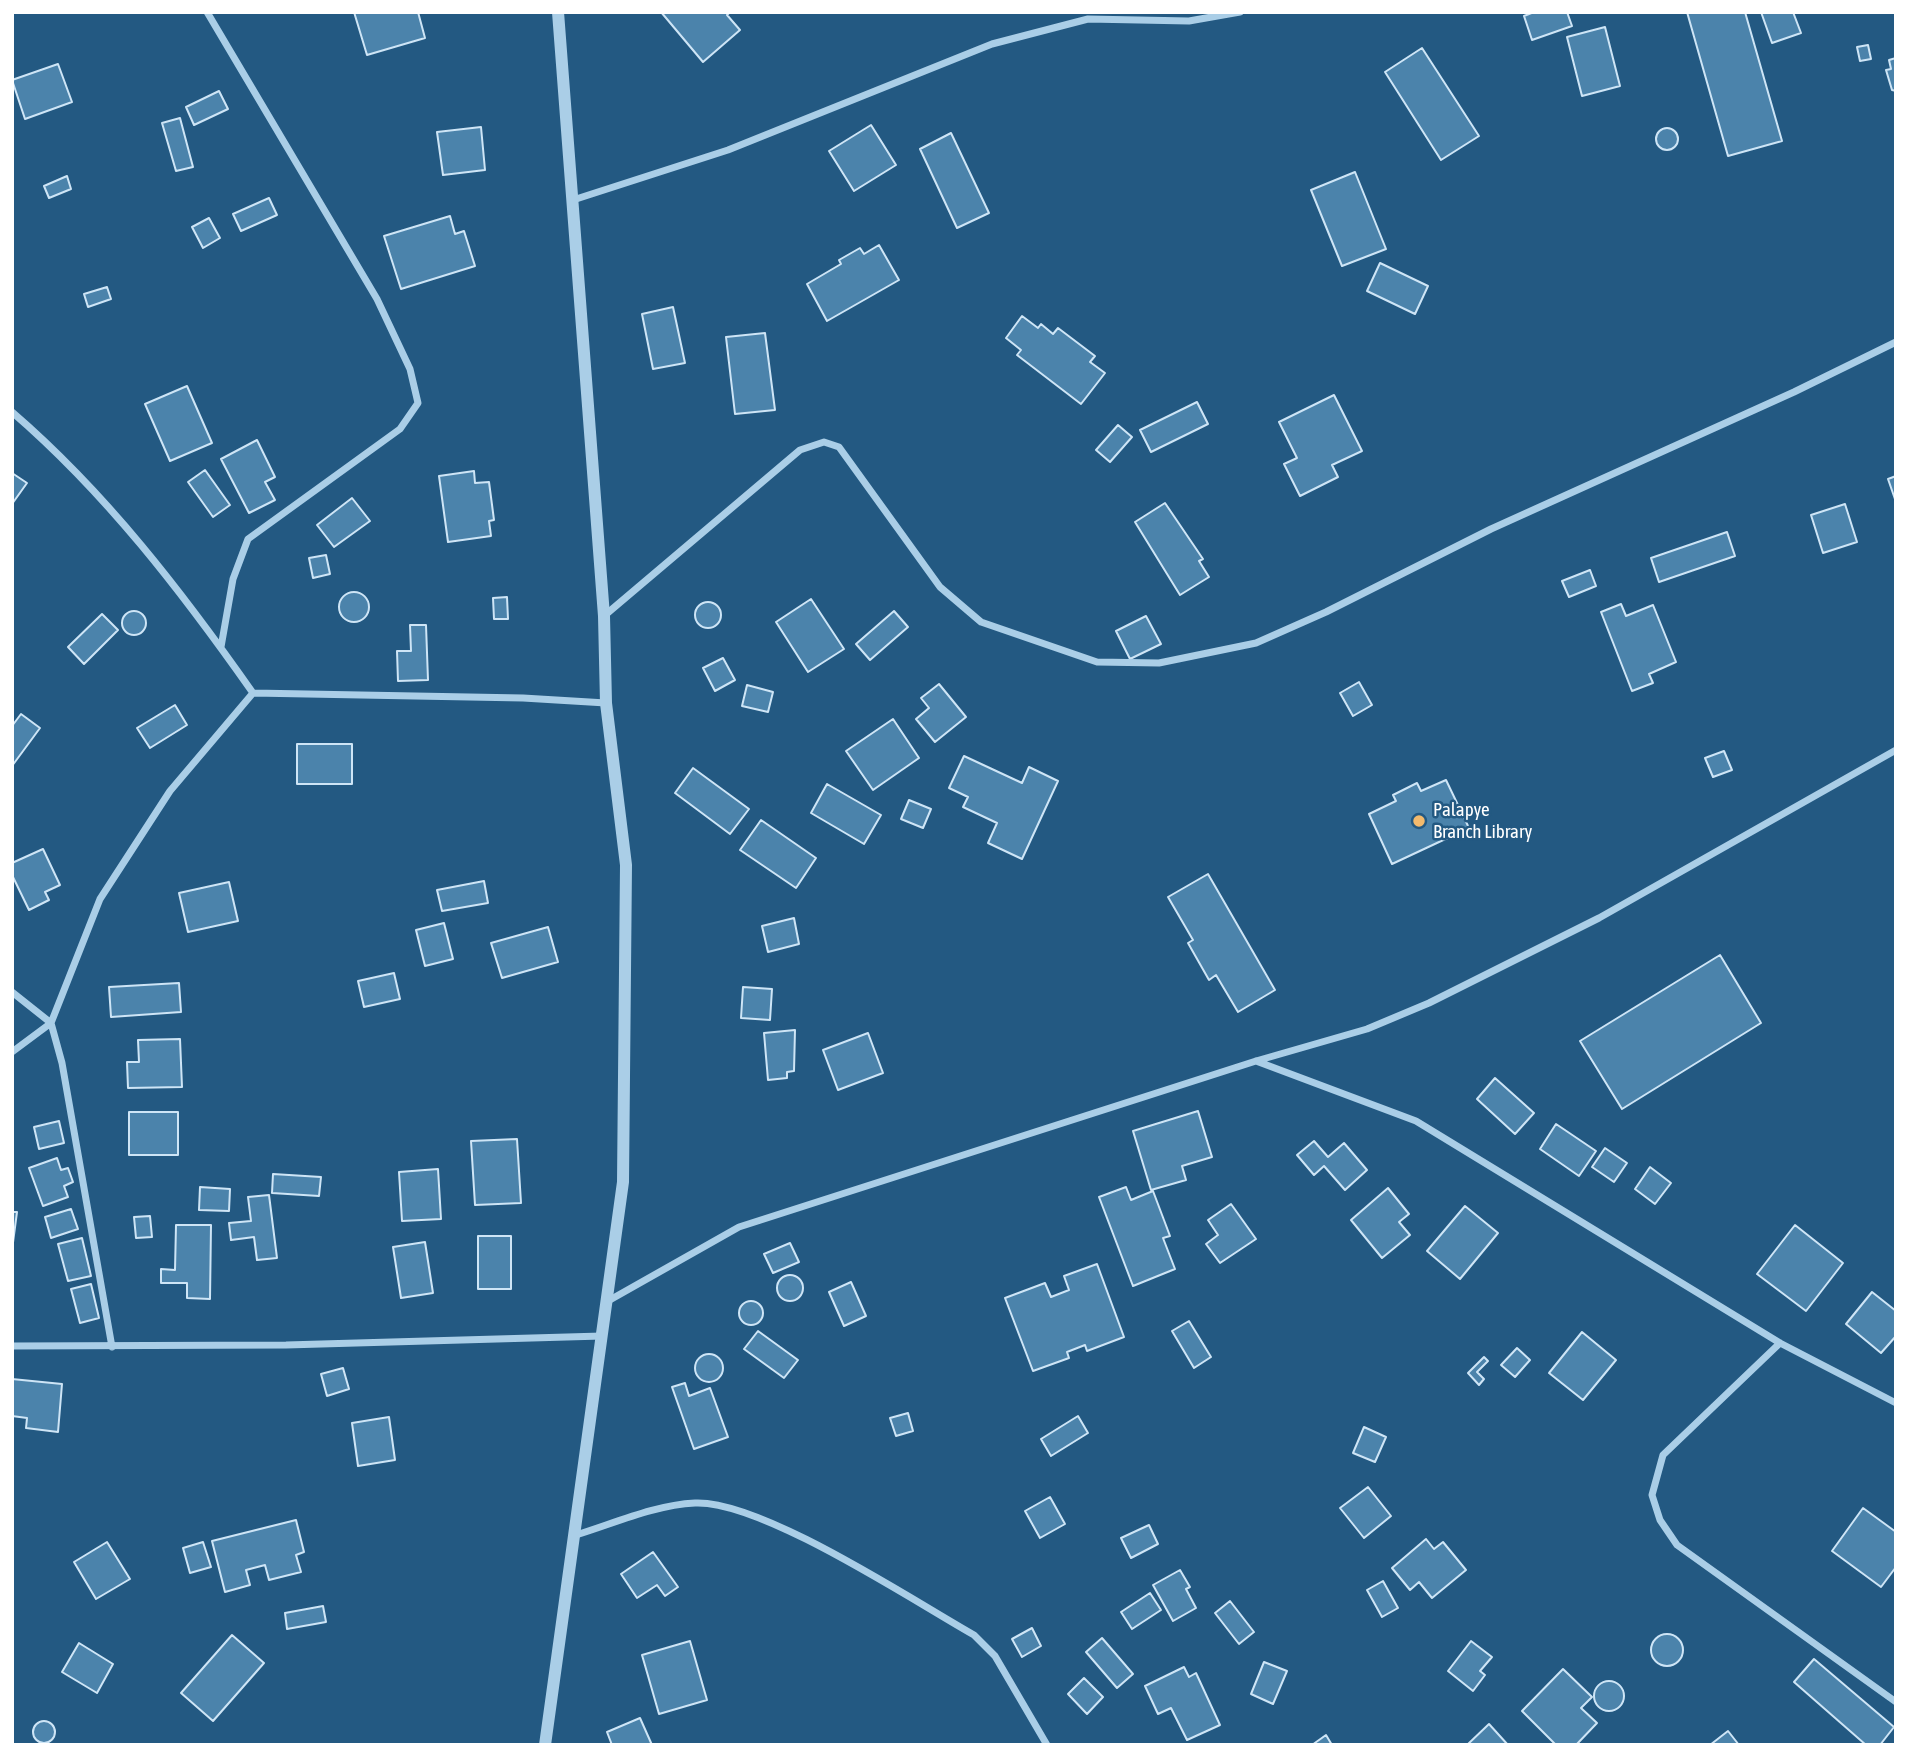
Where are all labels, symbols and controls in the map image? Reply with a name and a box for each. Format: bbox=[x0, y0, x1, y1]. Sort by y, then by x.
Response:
place label: Palapye Branch Library bbox=[1433, 799, 1532, 843]
marker: Palapye Branch Library bbox=[1411, 813, 1427, 829]

